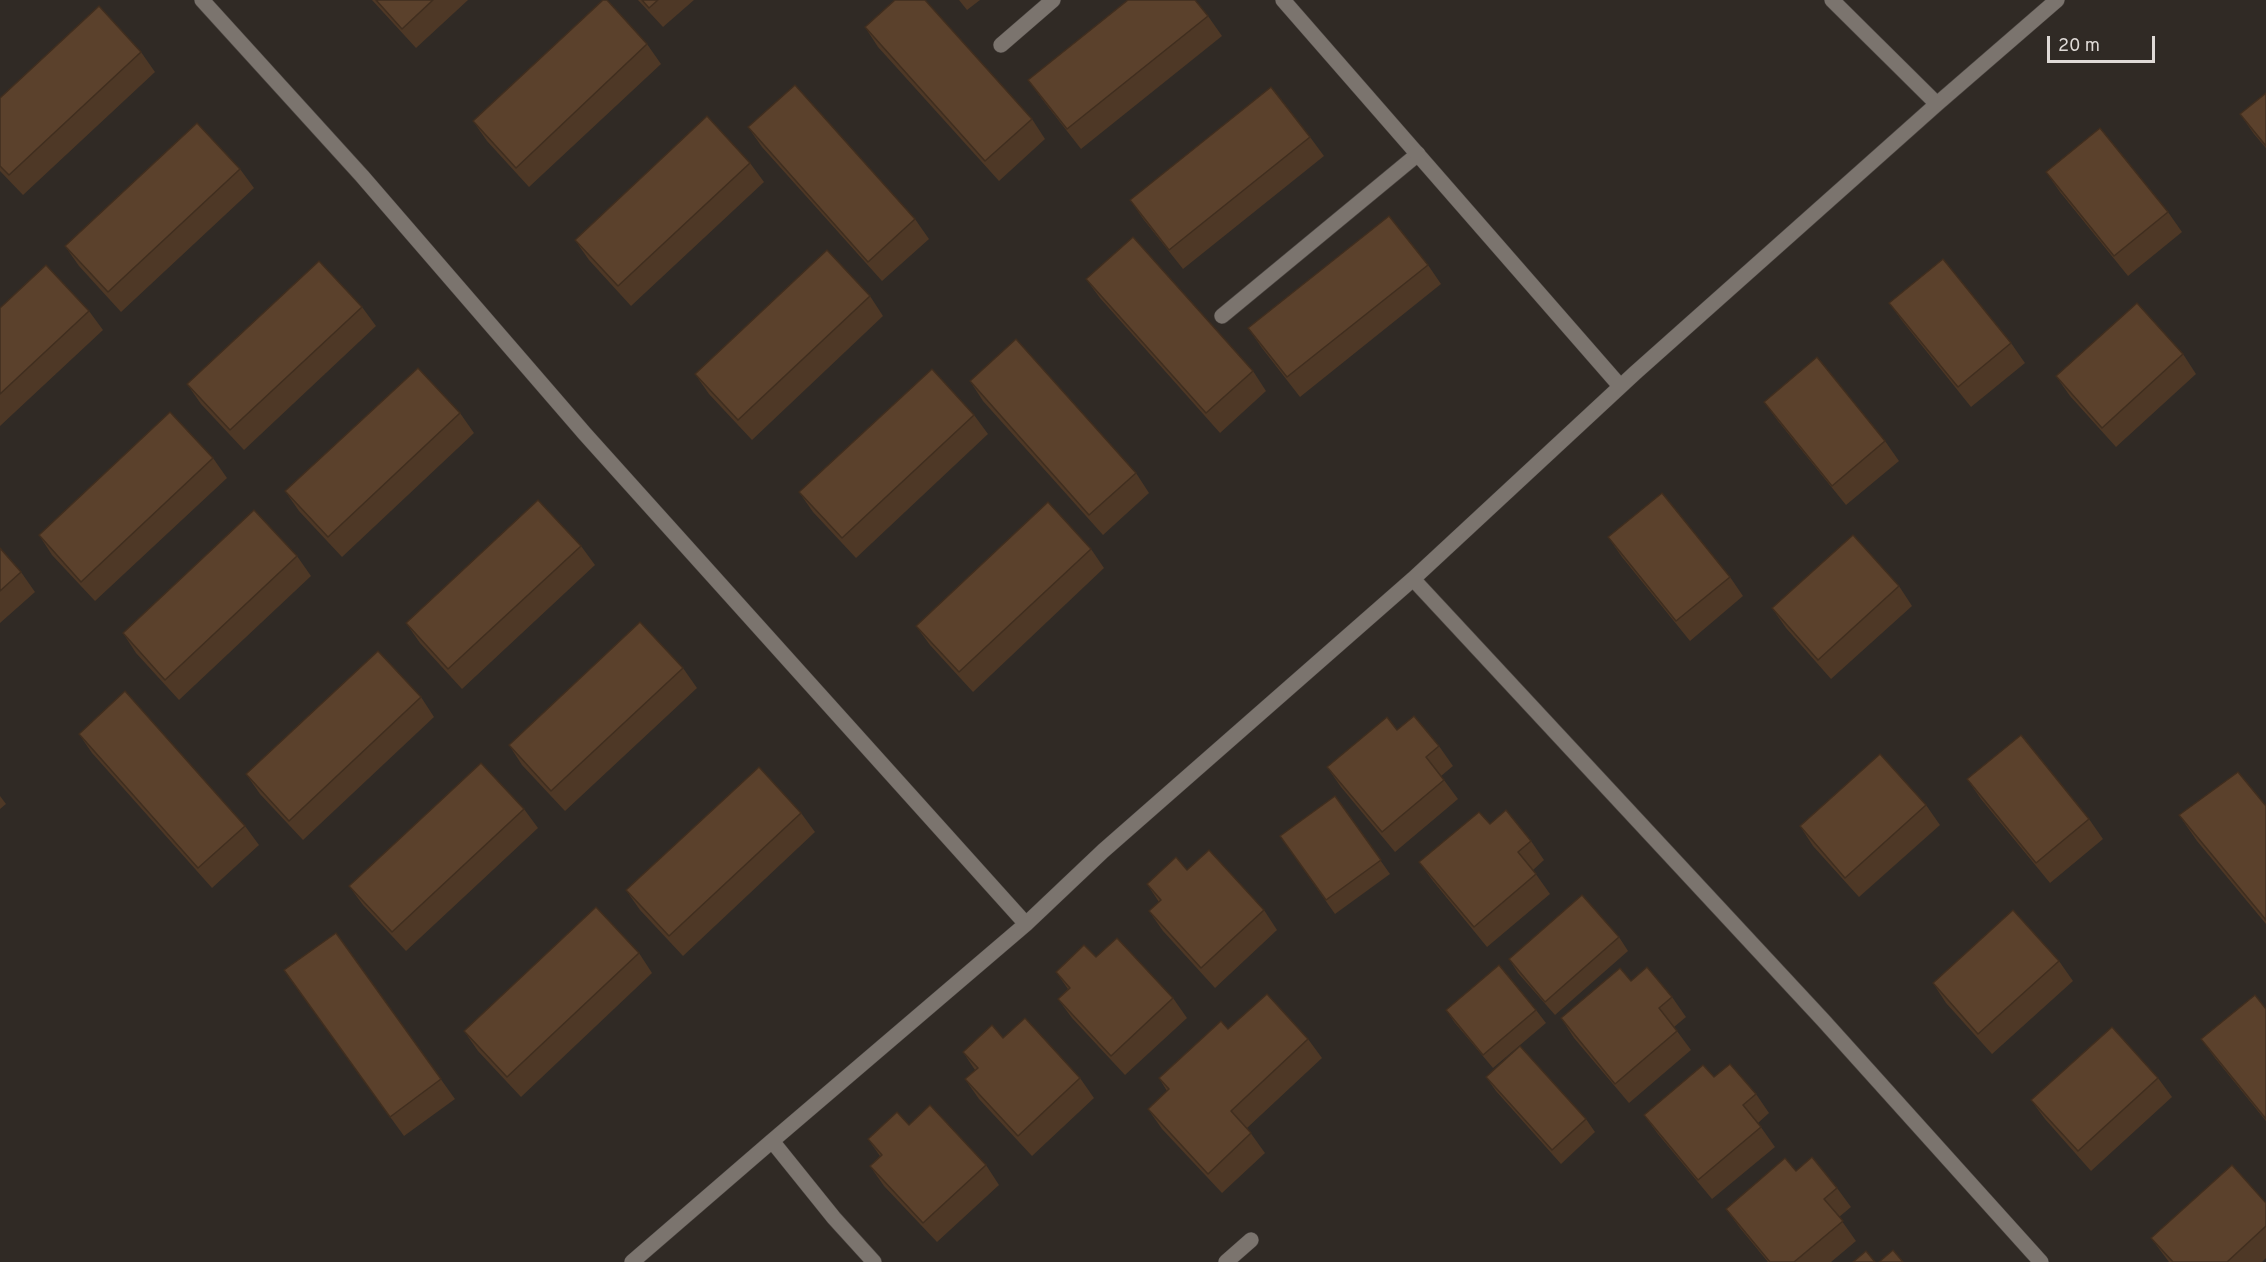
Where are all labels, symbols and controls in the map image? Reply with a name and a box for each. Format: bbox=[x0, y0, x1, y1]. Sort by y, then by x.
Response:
scale bar bbox=[2050, 24, 2158, 62]
text: 20 m bbox=[2058, 35, 2100, 58]

